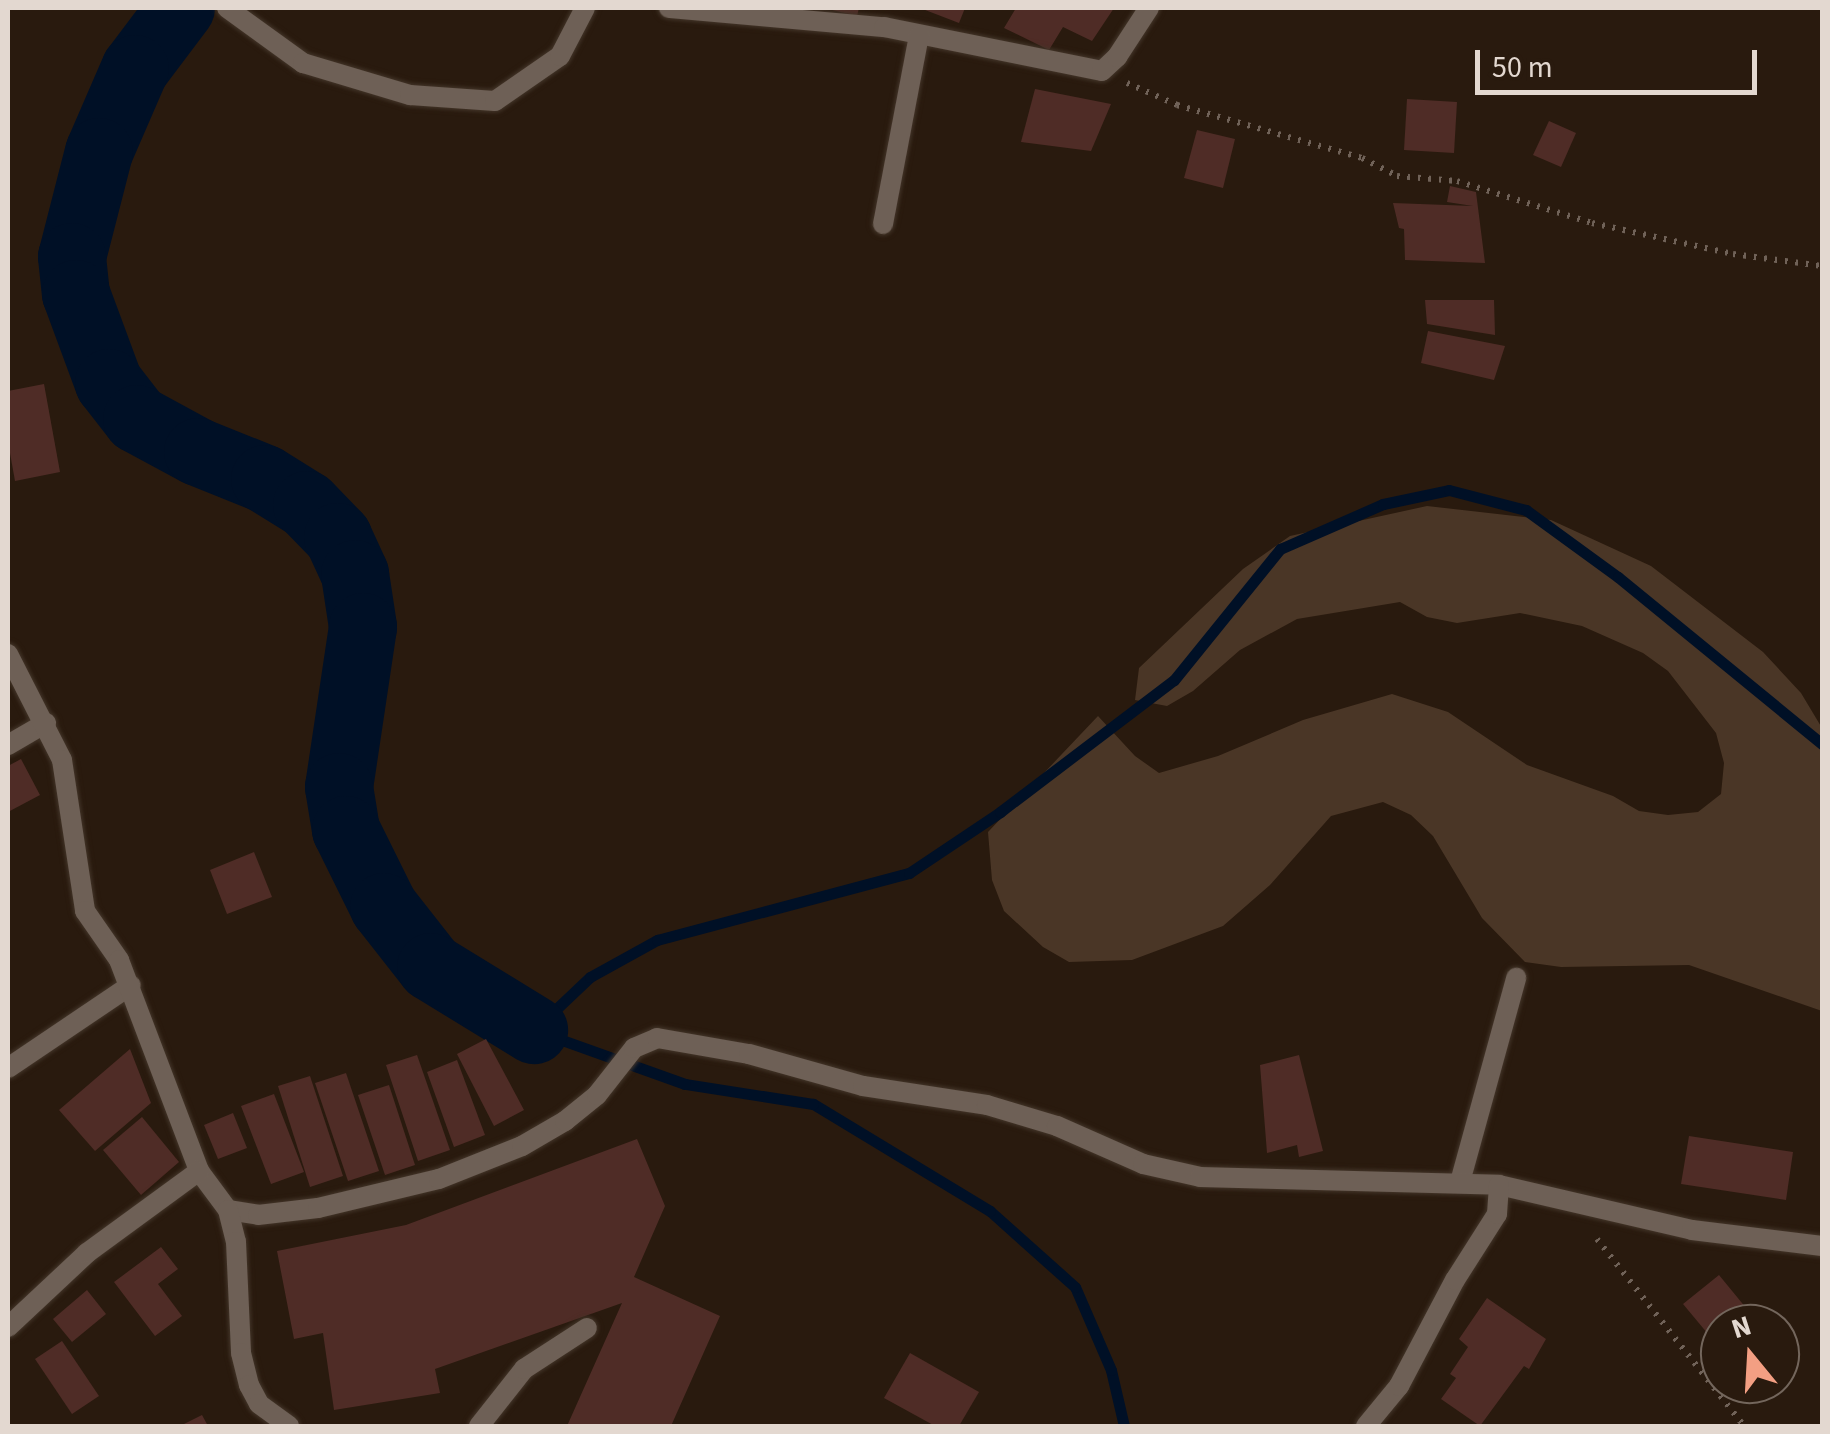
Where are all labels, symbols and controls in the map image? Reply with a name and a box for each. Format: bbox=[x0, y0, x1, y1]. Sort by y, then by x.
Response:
scale bar bbox=[1480, 30, 1762, 92]
text: 50 m bbox=[1492, 46, 1553, 89]
north arrow bbox=[1700, 1304, 1800, 1404]
text: N bbox=[1726, 1305, 1756, 1349]

